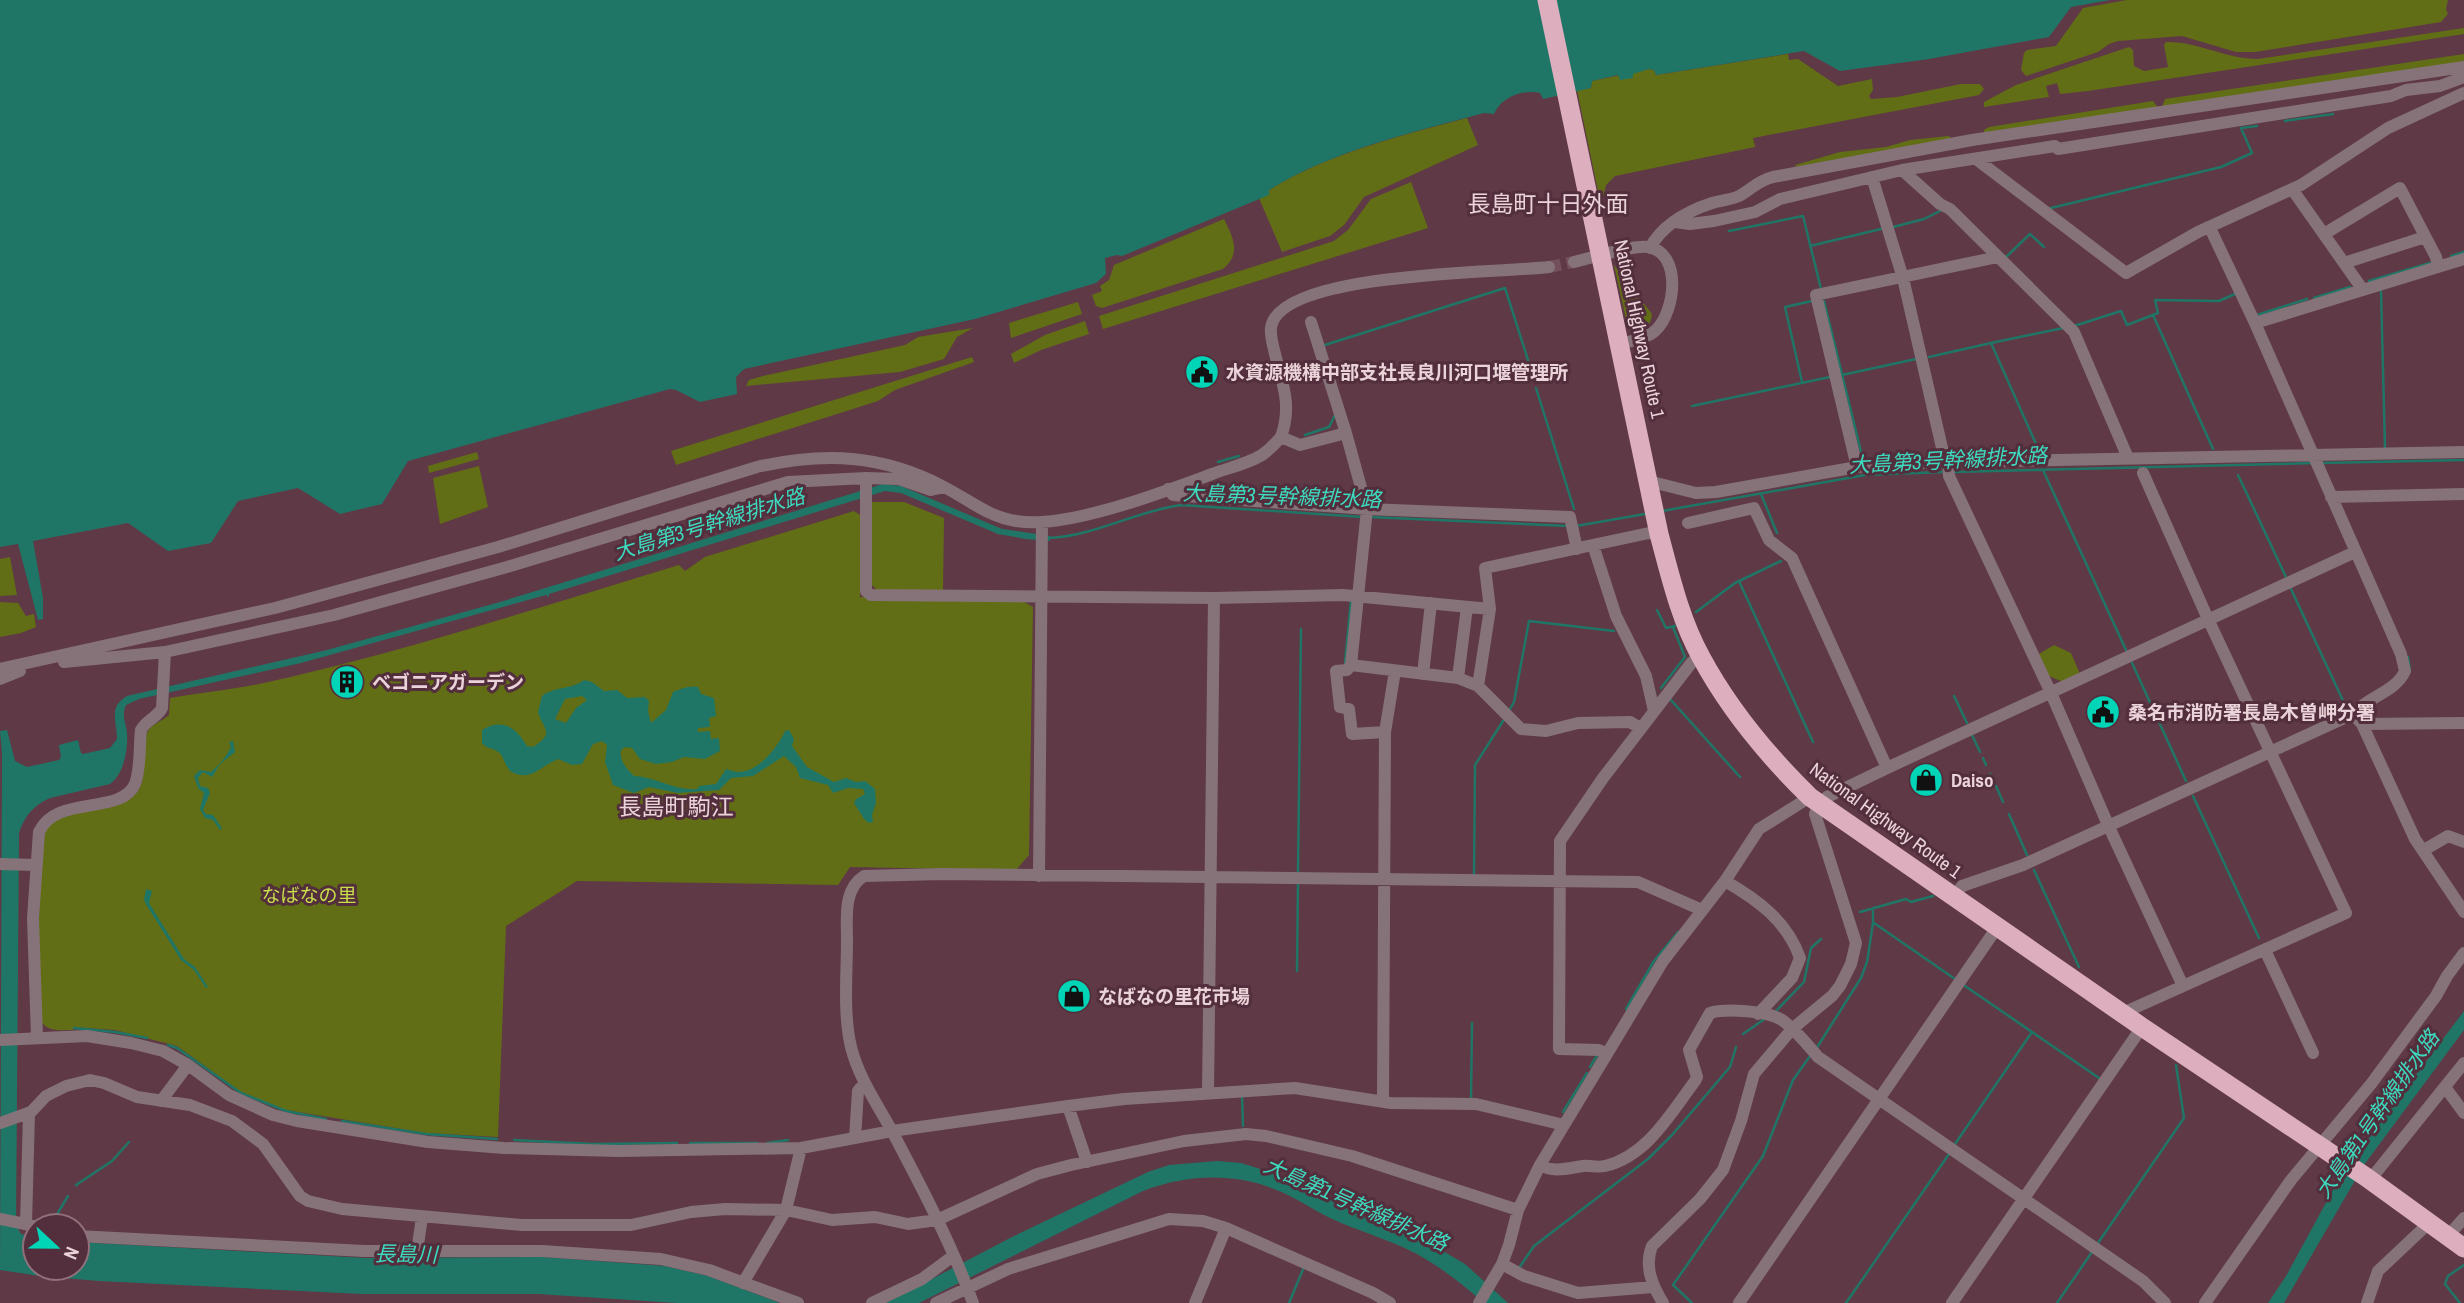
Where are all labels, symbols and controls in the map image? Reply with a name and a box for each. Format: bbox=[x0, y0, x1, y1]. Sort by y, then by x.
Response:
district label: 長島町十日外面 bbox=[1468, 188, 1629, 219]
street label: National Highway Route 1 bbox=[1608, 237, 1672, 421]
public building icon: 水資源機構中部支社長良川河口堰管理所 bbox=[1183, 353, 1221, 391]
place label: 水資源機構中部支社長良川河口堰管理所 bbox=[1226, 359, 1568, 385]
water label: 大島第3号幹線排水路 bbox=[1848, 440, 2050, 480]
water label: 大島第3号幹線排水路 bbox=[1182, 478, 1384, 514]
water label: 大島第3号幹線排水路 bbox=[610, 481, 810, 567]
building icon: ベゴニアガーデン bbox=[328, 663, 366, 701]
place label: ベゴニアガーデン bbox=[372, 669, 524, 695]
public building icon: 桑名市消防署長島木曽岬分署 bbox=[2084, 693, 2122, 731]
place label: 桑名市消防署長島木曽岬分署 bbox=[2128, 699, 2375, 725]
street label: National Highway Route 1 bbox=[1805, 756, 1967, 884]
shop icon: Daiso bbox=[1907, 761, 1945, 799]
place label: Daiso bbox=[1951, 767, 1993, 793]
district label: 長島町駒江 bbox=[619, 791, 734, 822]
park label: なばなの里 bbox=[261, 882, 357, 908]
shop icon: なばなの里花市場 bbox=[1055, 977, 1093, 1015]
place label: なばなの里花市場 bbox=[1098, 983, 1250, 1009]
water label: 大島第1号幹線排水路 bbox=[2308, 1023, 2447, 1204]
water label: 大島第1号幹線排水路 bbox=[1259, 1150, 1454, 1258]
north arrow bbox=[21, 1212, 91, 1282]
water label: 長島川 bbox=[374, 1239, 440, 1269]
text: N bbox=[58, 1243, 86, 1263]

